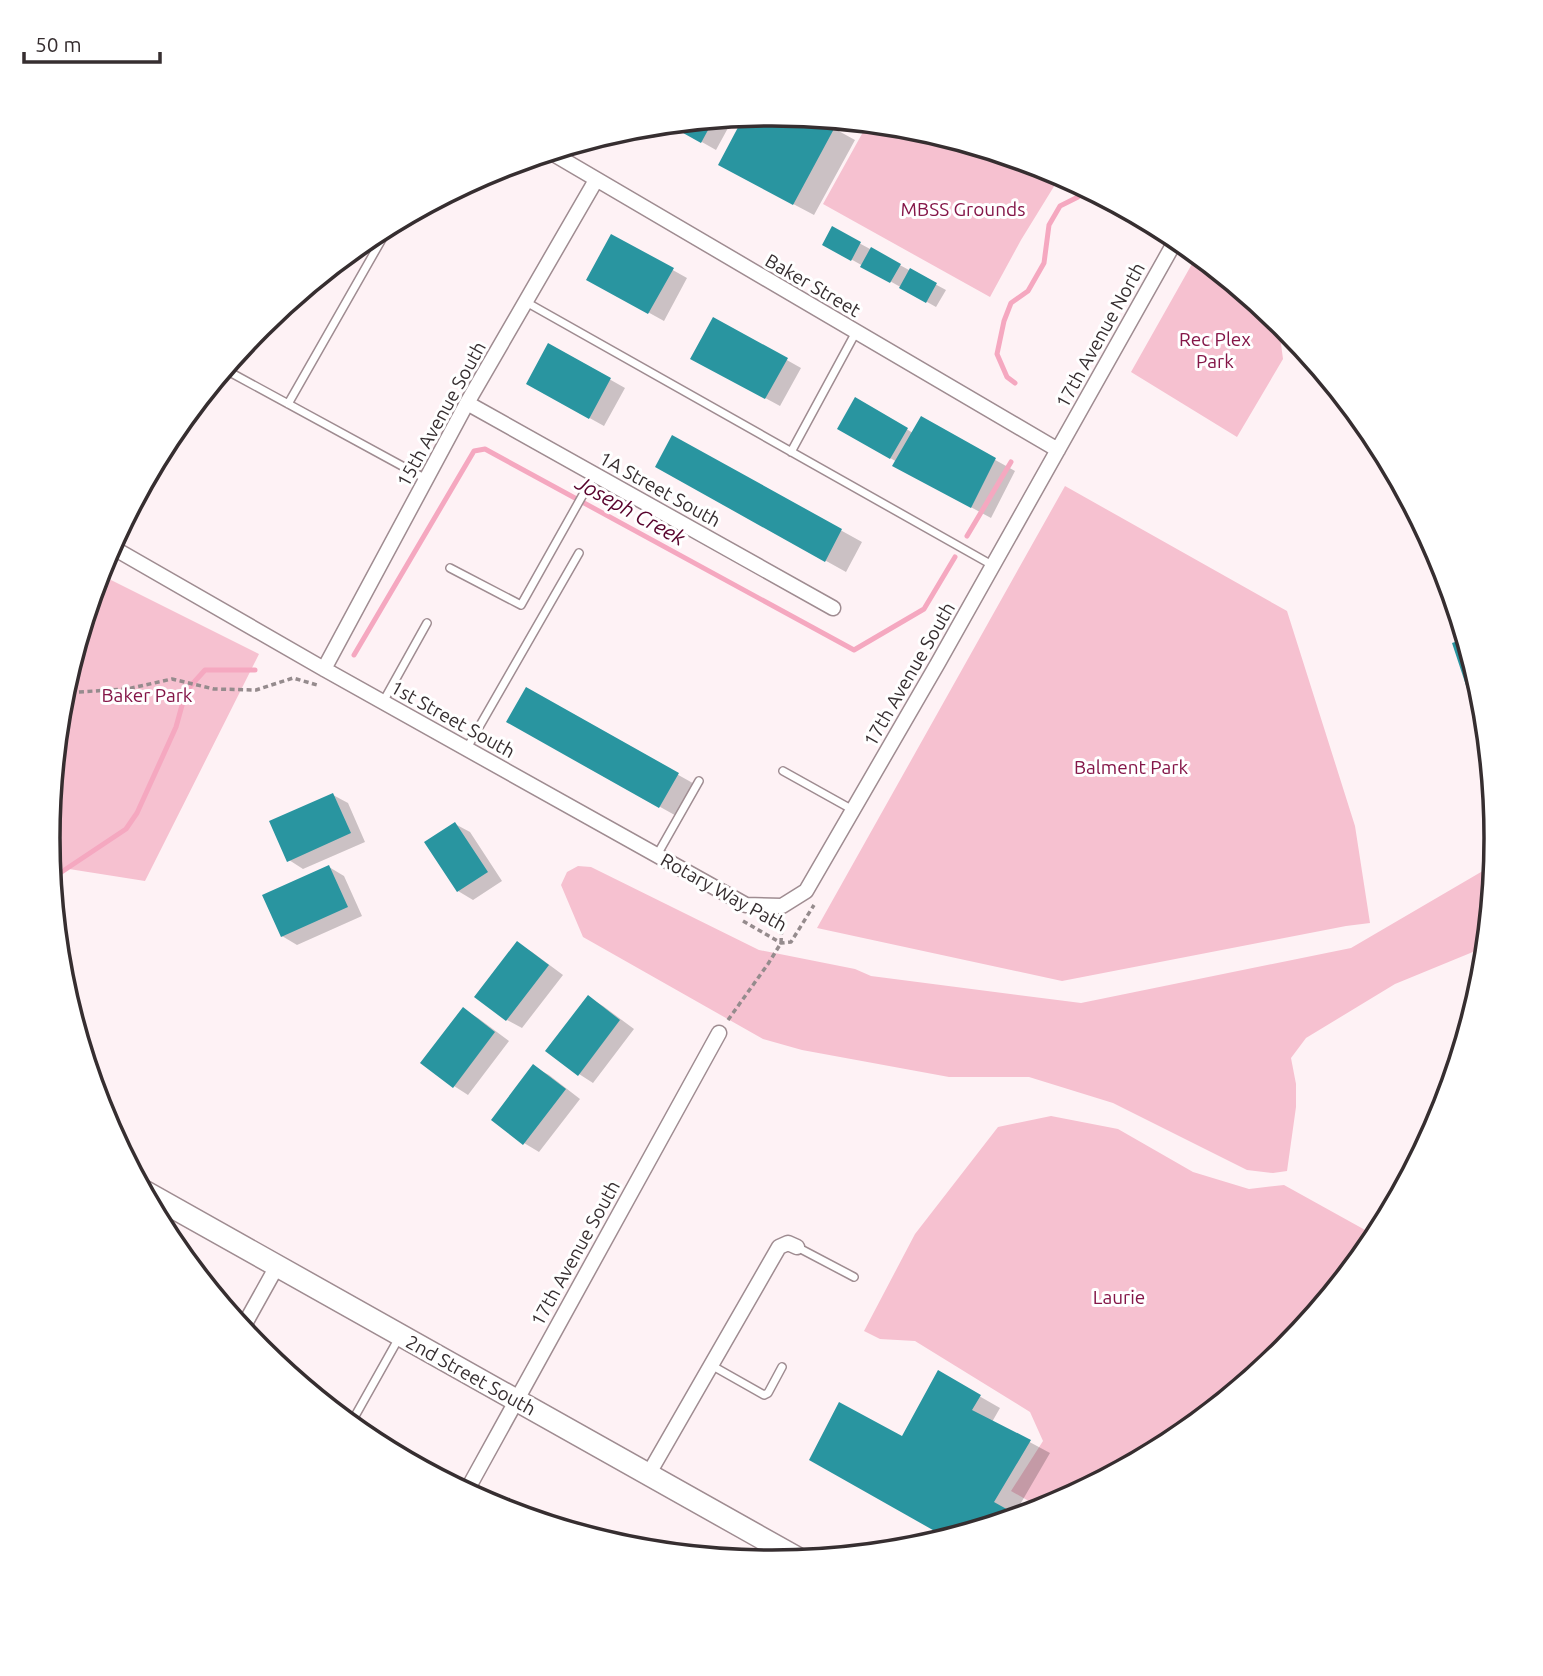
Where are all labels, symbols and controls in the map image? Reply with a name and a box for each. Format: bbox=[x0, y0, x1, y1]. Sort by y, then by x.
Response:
scale bar bbox=[24, 21, 161, 65]
text: 50 m bbox=[35, 32, 82, 56]
park label: MBSS Grounds bbox=[901, 198, 1025, 220]
street label: Baker Street bbox=[762, 249, 865, 321]
street label: 17th Avenue North bbox=[1051, 259, 1149, 411]
park label: Rec Plex Park bbox=[1179, 328, 1251, 372]
street label: 15th Avenue South bbox=[392, 338, 490, 490]
street label: 1A Street South bbox=[596, 447, 724, 531]
water label: Joseph Creek bbox=[571, 470, 690, 550]
street label: 17th Avenue South bbox=[859, 598, 959, 750]
street label: 1st Street South bbox=[387, 676, 519, 762]
park label: Baker Park bbox=[102, 684, 193, 706]
park label: Balment Park bbox=[1074, 756, 1188, 778]
street label: Rotary Way Path bbox=[657, 848, 791, 936]
street label: 17th Avenue South bbox=[526, 1177, 624, 1329]
park label: Laurie bbox=[1093, 1286, 1145, 1308]
street label: 2nd Street South bbox=[402, 1330, 540, 1420]

